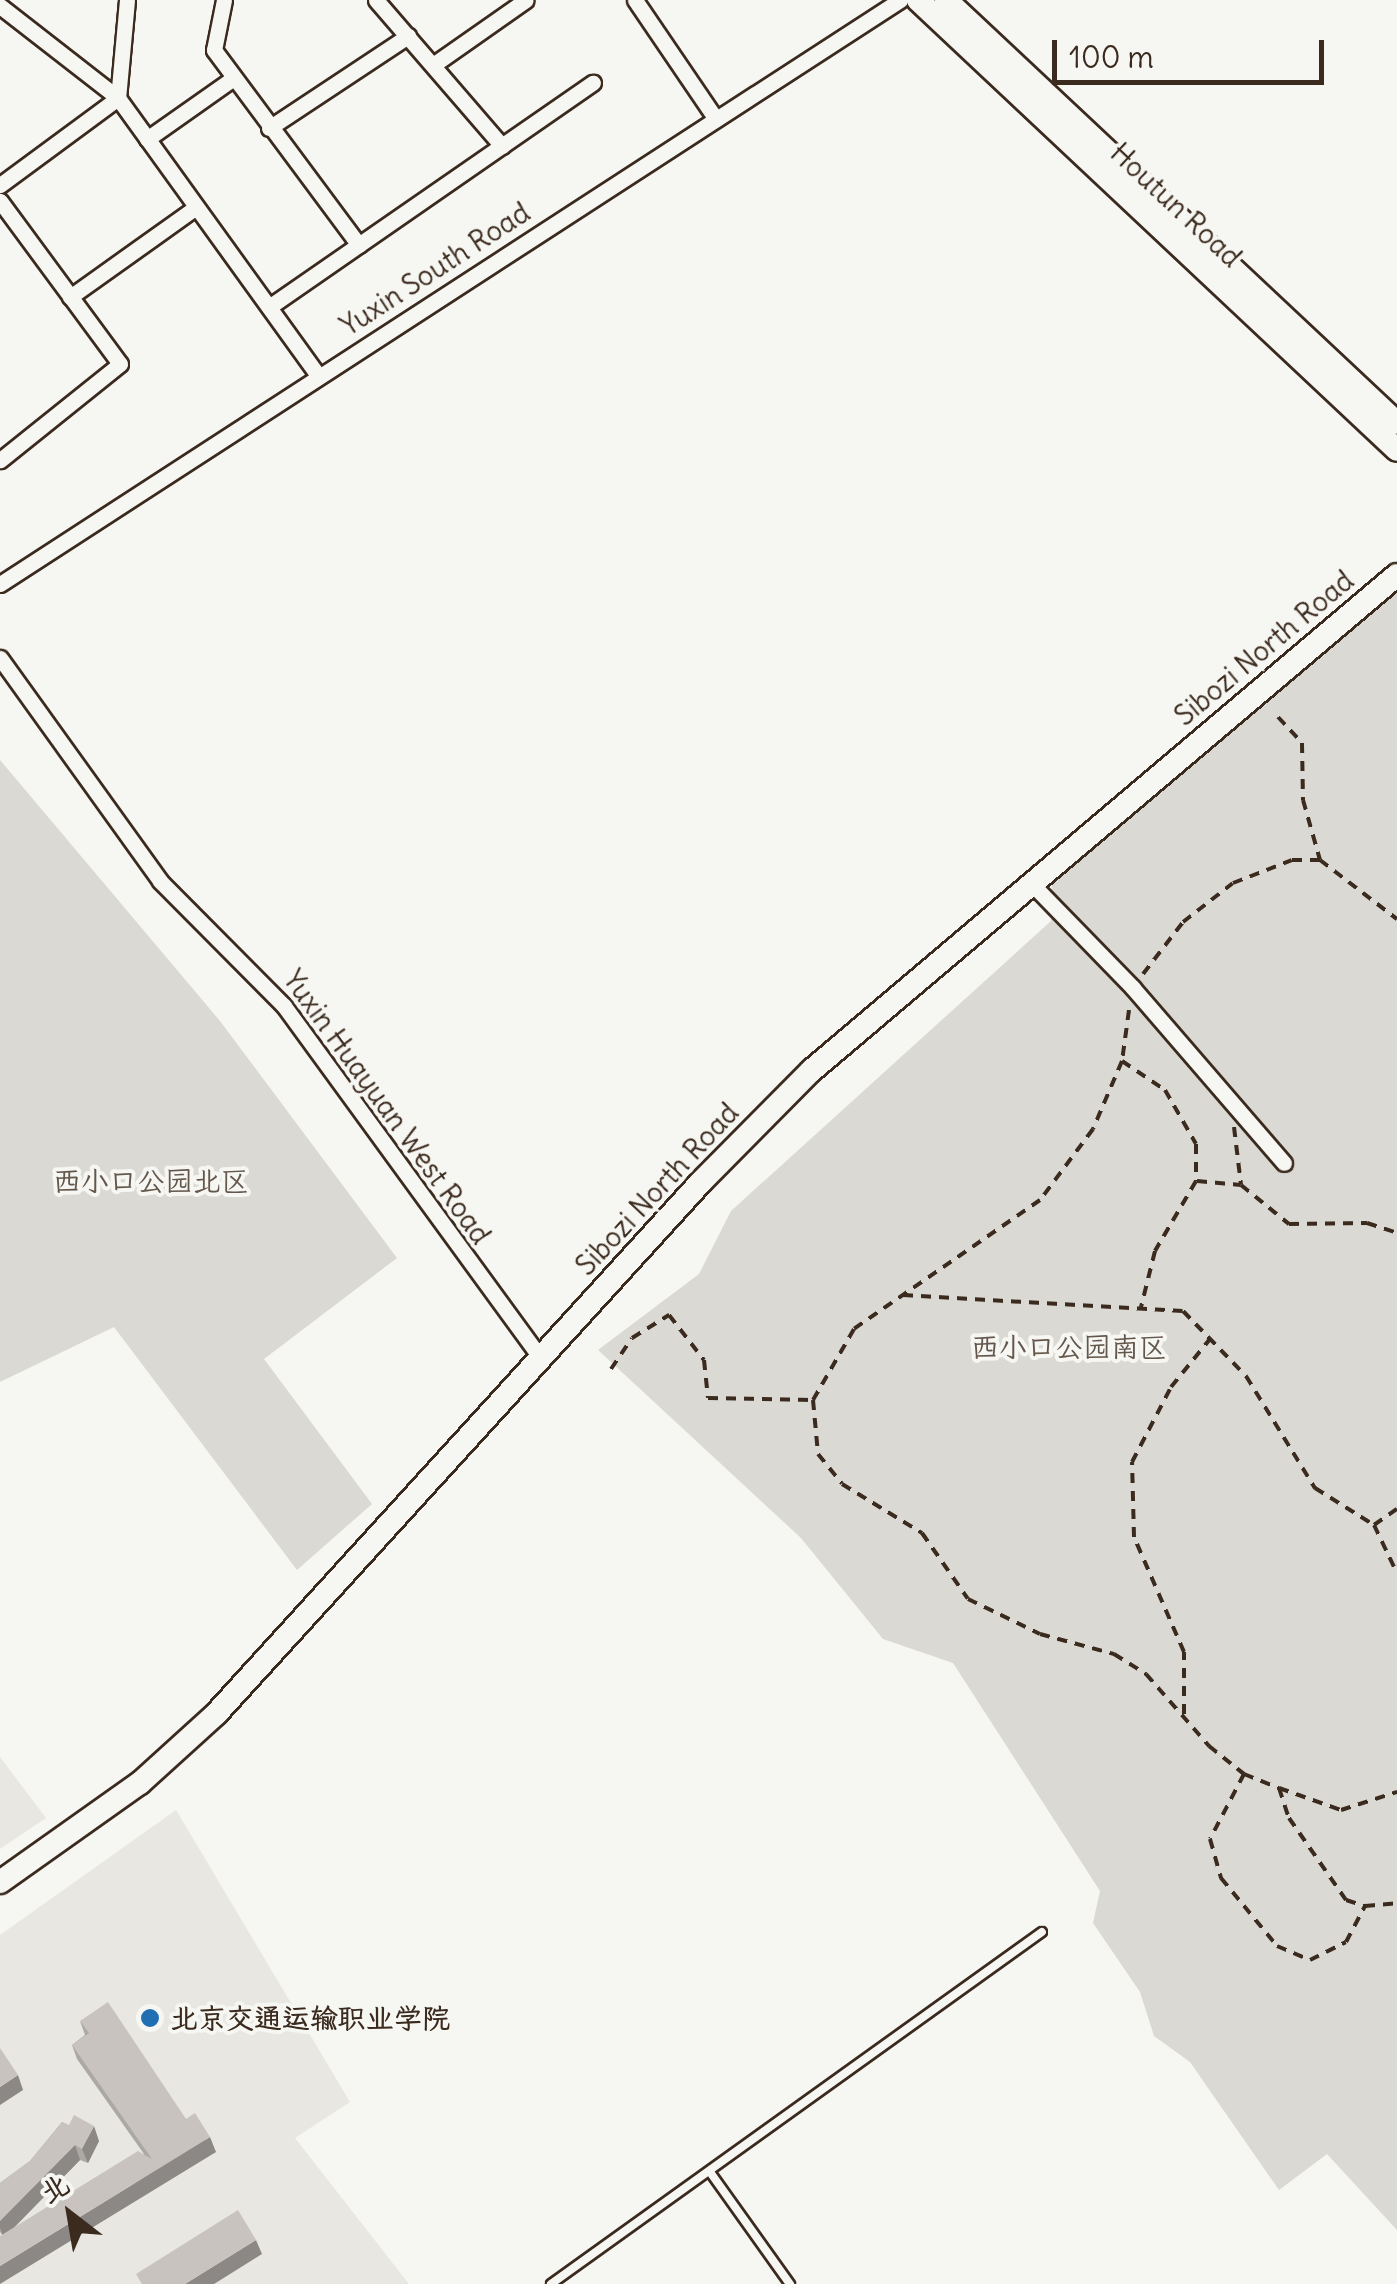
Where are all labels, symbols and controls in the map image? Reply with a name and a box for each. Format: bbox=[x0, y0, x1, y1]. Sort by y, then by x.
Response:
scale bar bbox=[1057, 20, 1330, 82]
text: 100 m bbox=[1069, 38, 1154, 76]
street label: Houtun Road bbox=[1104, 136, 1248, 274]
street label: Yuxin South Road bbox=[334, 195, 536, 343]
street label: Sibozi North Road bbox=[1168, 563, 1360, 733]
street label: Yuxin Huayuan West Road bbox=[276, 963, 498, 1251]
street label: Sibozi North Road bbox=[569, 1096, 745, 1282]
park label: 西小口公园北区 bbox=[53, 1164, 249, 1198]
park label: 西小口公园南区 bbox=[971, 1330, 1167, 1364]
place label: 北京交通运输职业学院 bbox=[170, 2001, 450, 2035]
marker: 北京交通运输职业学院 bbox=[139, 2007, 161, 2029]
north arrow bbox=[20, 2164, 120, 2264]
text: 北 bbox=[33, 2166, 76, 2211]

